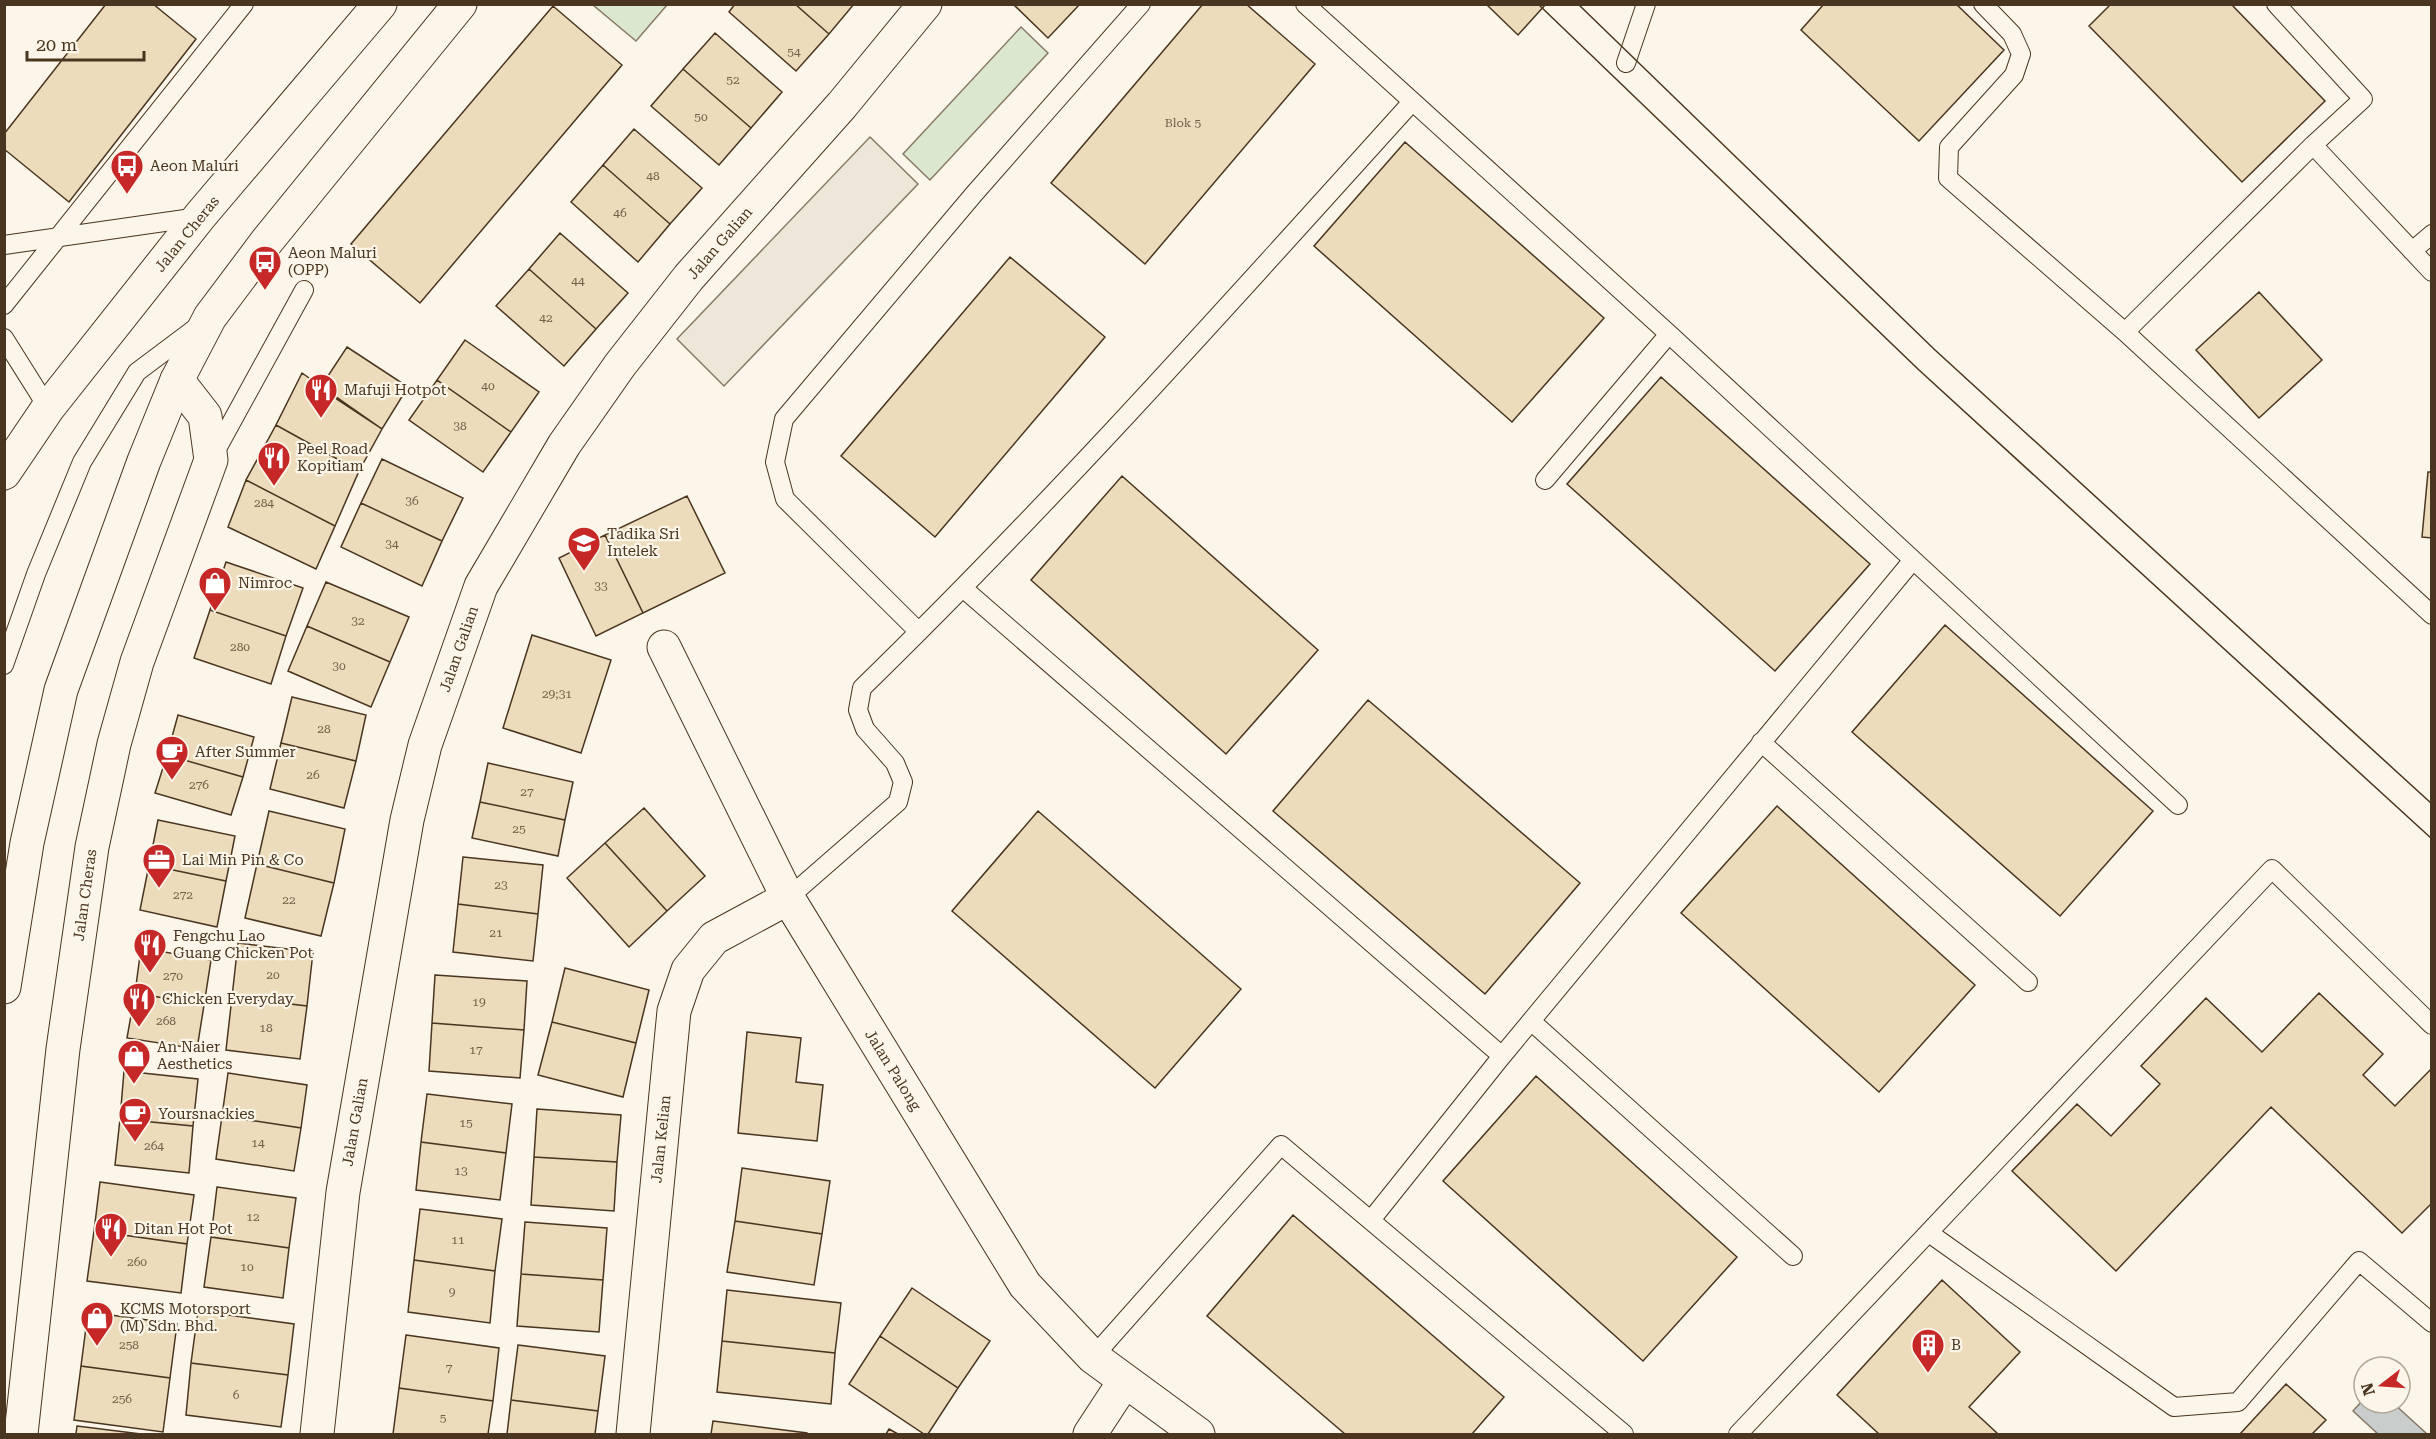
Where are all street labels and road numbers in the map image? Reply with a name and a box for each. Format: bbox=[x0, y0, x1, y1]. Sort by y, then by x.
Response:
street label: Jalan Cheras bbox=[151, 192, 223, 276]
street label: Jalan Galian bbox=[684, 203, 756, 283]
street label: Jalan Galian bbox=[436, 603, 482, 694]
street label: Jalan Cheras bbox=[70, 848, 100, 942]
street label: Jalan Palong bbox=[861, 1026, 925, 1114]
street label: Jalan Galian bbox=[338, 1076, 372, 1168]
street label: Jalan Kelian bbox=[647, 1094, 675, 1184]

